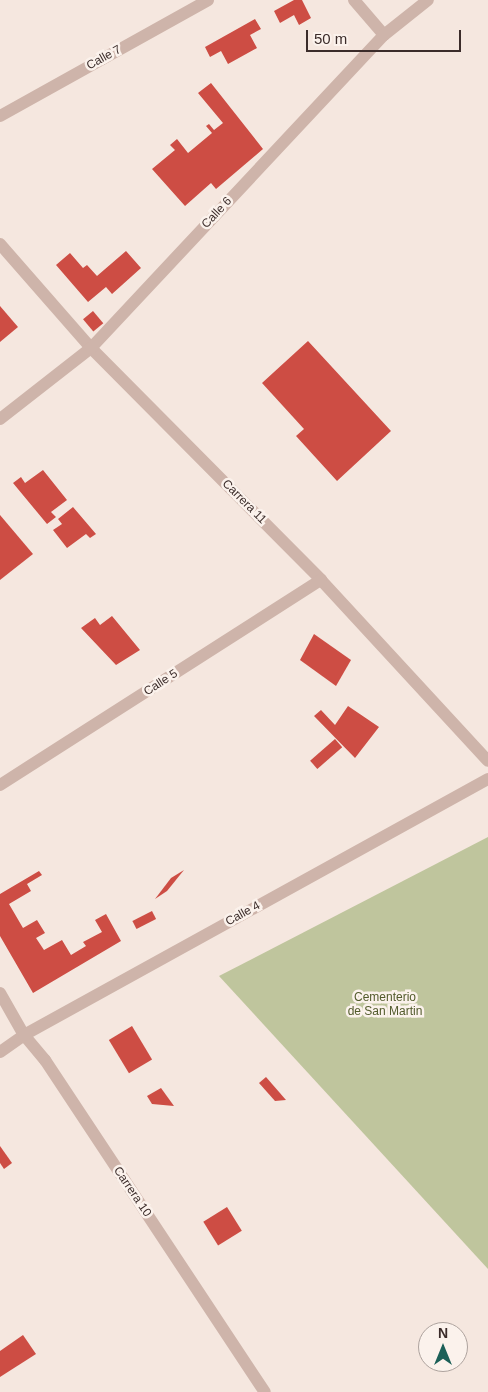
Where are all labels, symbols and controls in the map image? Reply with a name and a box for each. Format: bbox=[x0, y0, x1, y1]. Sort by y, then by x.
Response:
scale bar bbox=[308, 20, 463, 52]
text: 50 m bbox=[314, 30, 347, 47]
street label: Calle 7 bbox=[84, 43, 124, 73]
street label: Calle 6 bbox=[199, 194, 235, 232]
street label: Carrera 11 bbox=[219, 477, 269, 527]
street label: Calle 5 bbox=[141, 667, 181, 699]
street label: Calle 4 bbox=[223, 899, 263, 929]
park label: Cementerio de San Martin bbox=[348, 991, 422, 1019]
street label: Carrera 10 bbox=[110, 1164, 154, 1220]
north arrow bbox=[418, 1322, 468, 1372]
text: N bbox=[438, 1325, 448, 1341]

